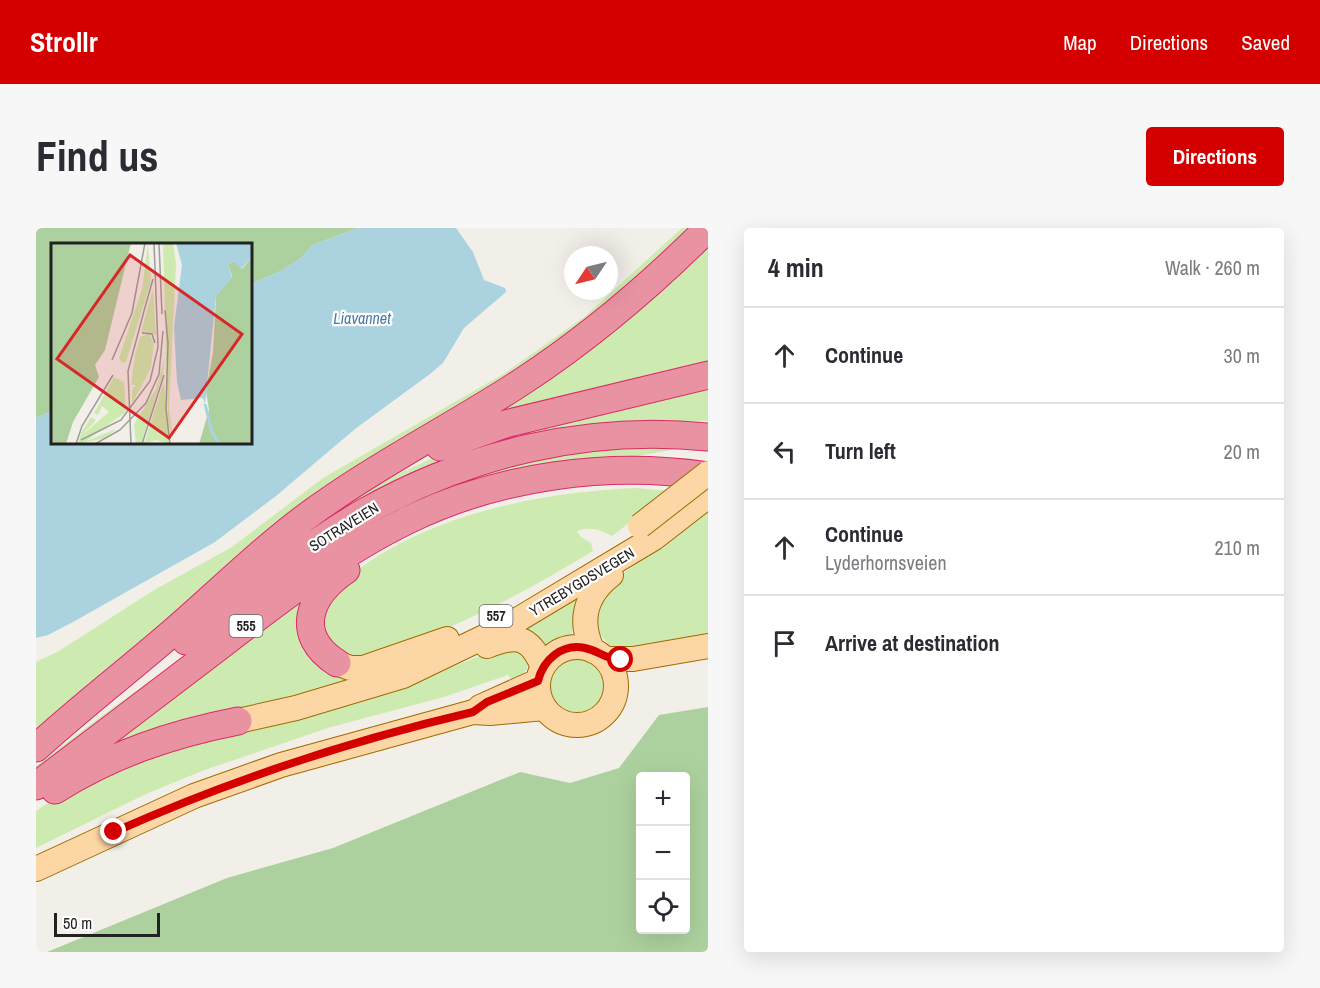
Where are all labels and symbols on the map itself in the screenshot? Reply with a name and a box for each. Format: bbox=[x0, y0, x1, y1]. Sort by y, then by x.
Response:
inset map bbox=[51, 243, 252, 444]
north arrow bbox=[564, 246, 618, 300]
water label: Liavannet bbox=[333, 307, 391, 329]
street label: SOTRAVEIEN bbox=[305, 497, 383, 556]
street label: YTREBYGDSVEGEN bbox=[525, 542, 638, 621]
road number: 557 bbox=[480, 605, 512, 627]
road number: 555 bbox=[230, 615, 262, 637]
route start bbox=[607, 646, 633, 672]
route end bbox=[100, 818, 126, 844]
scale bar bbox=[54, 910, 160, 938]

